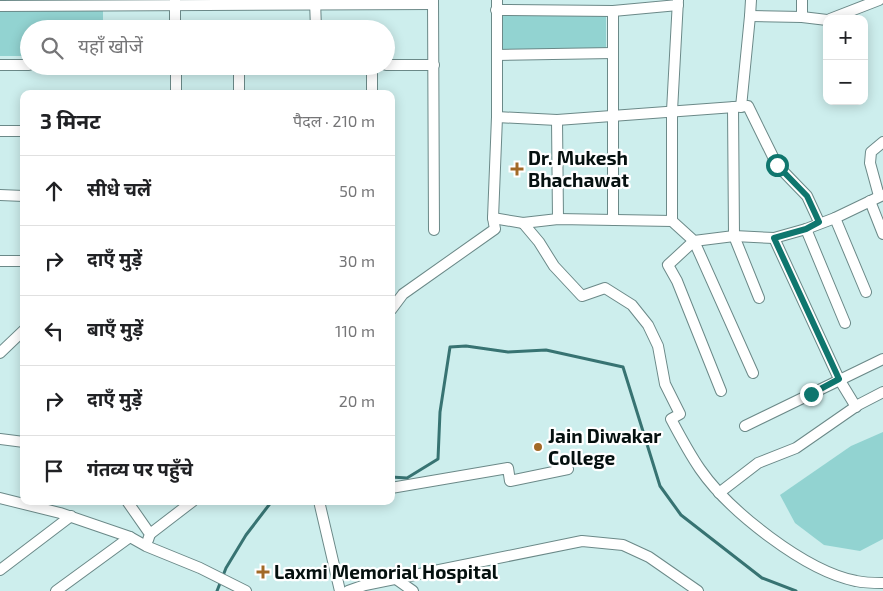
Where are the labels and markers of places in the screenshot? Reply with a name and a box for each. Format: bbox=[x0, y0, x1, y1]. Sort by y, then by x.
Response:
place label: Dr. Mukesh Bhachawat bbox=[528, 146, 629, 191]
marker: Dr. Mukesh Bhachawat bbox=[510, 162, 524, 176]
place label: Jain Diwakar College bbox=[548, 424, 661, 469]
marker: Jain Diwakar College bbox=[532, 441, 544, 453]
place label: Laxmi Memorial Hospital bbox=[274, 560, 499, 583]
marker: Laxmi Memorial Hospital bbox=[256, 565, 270, 579]

